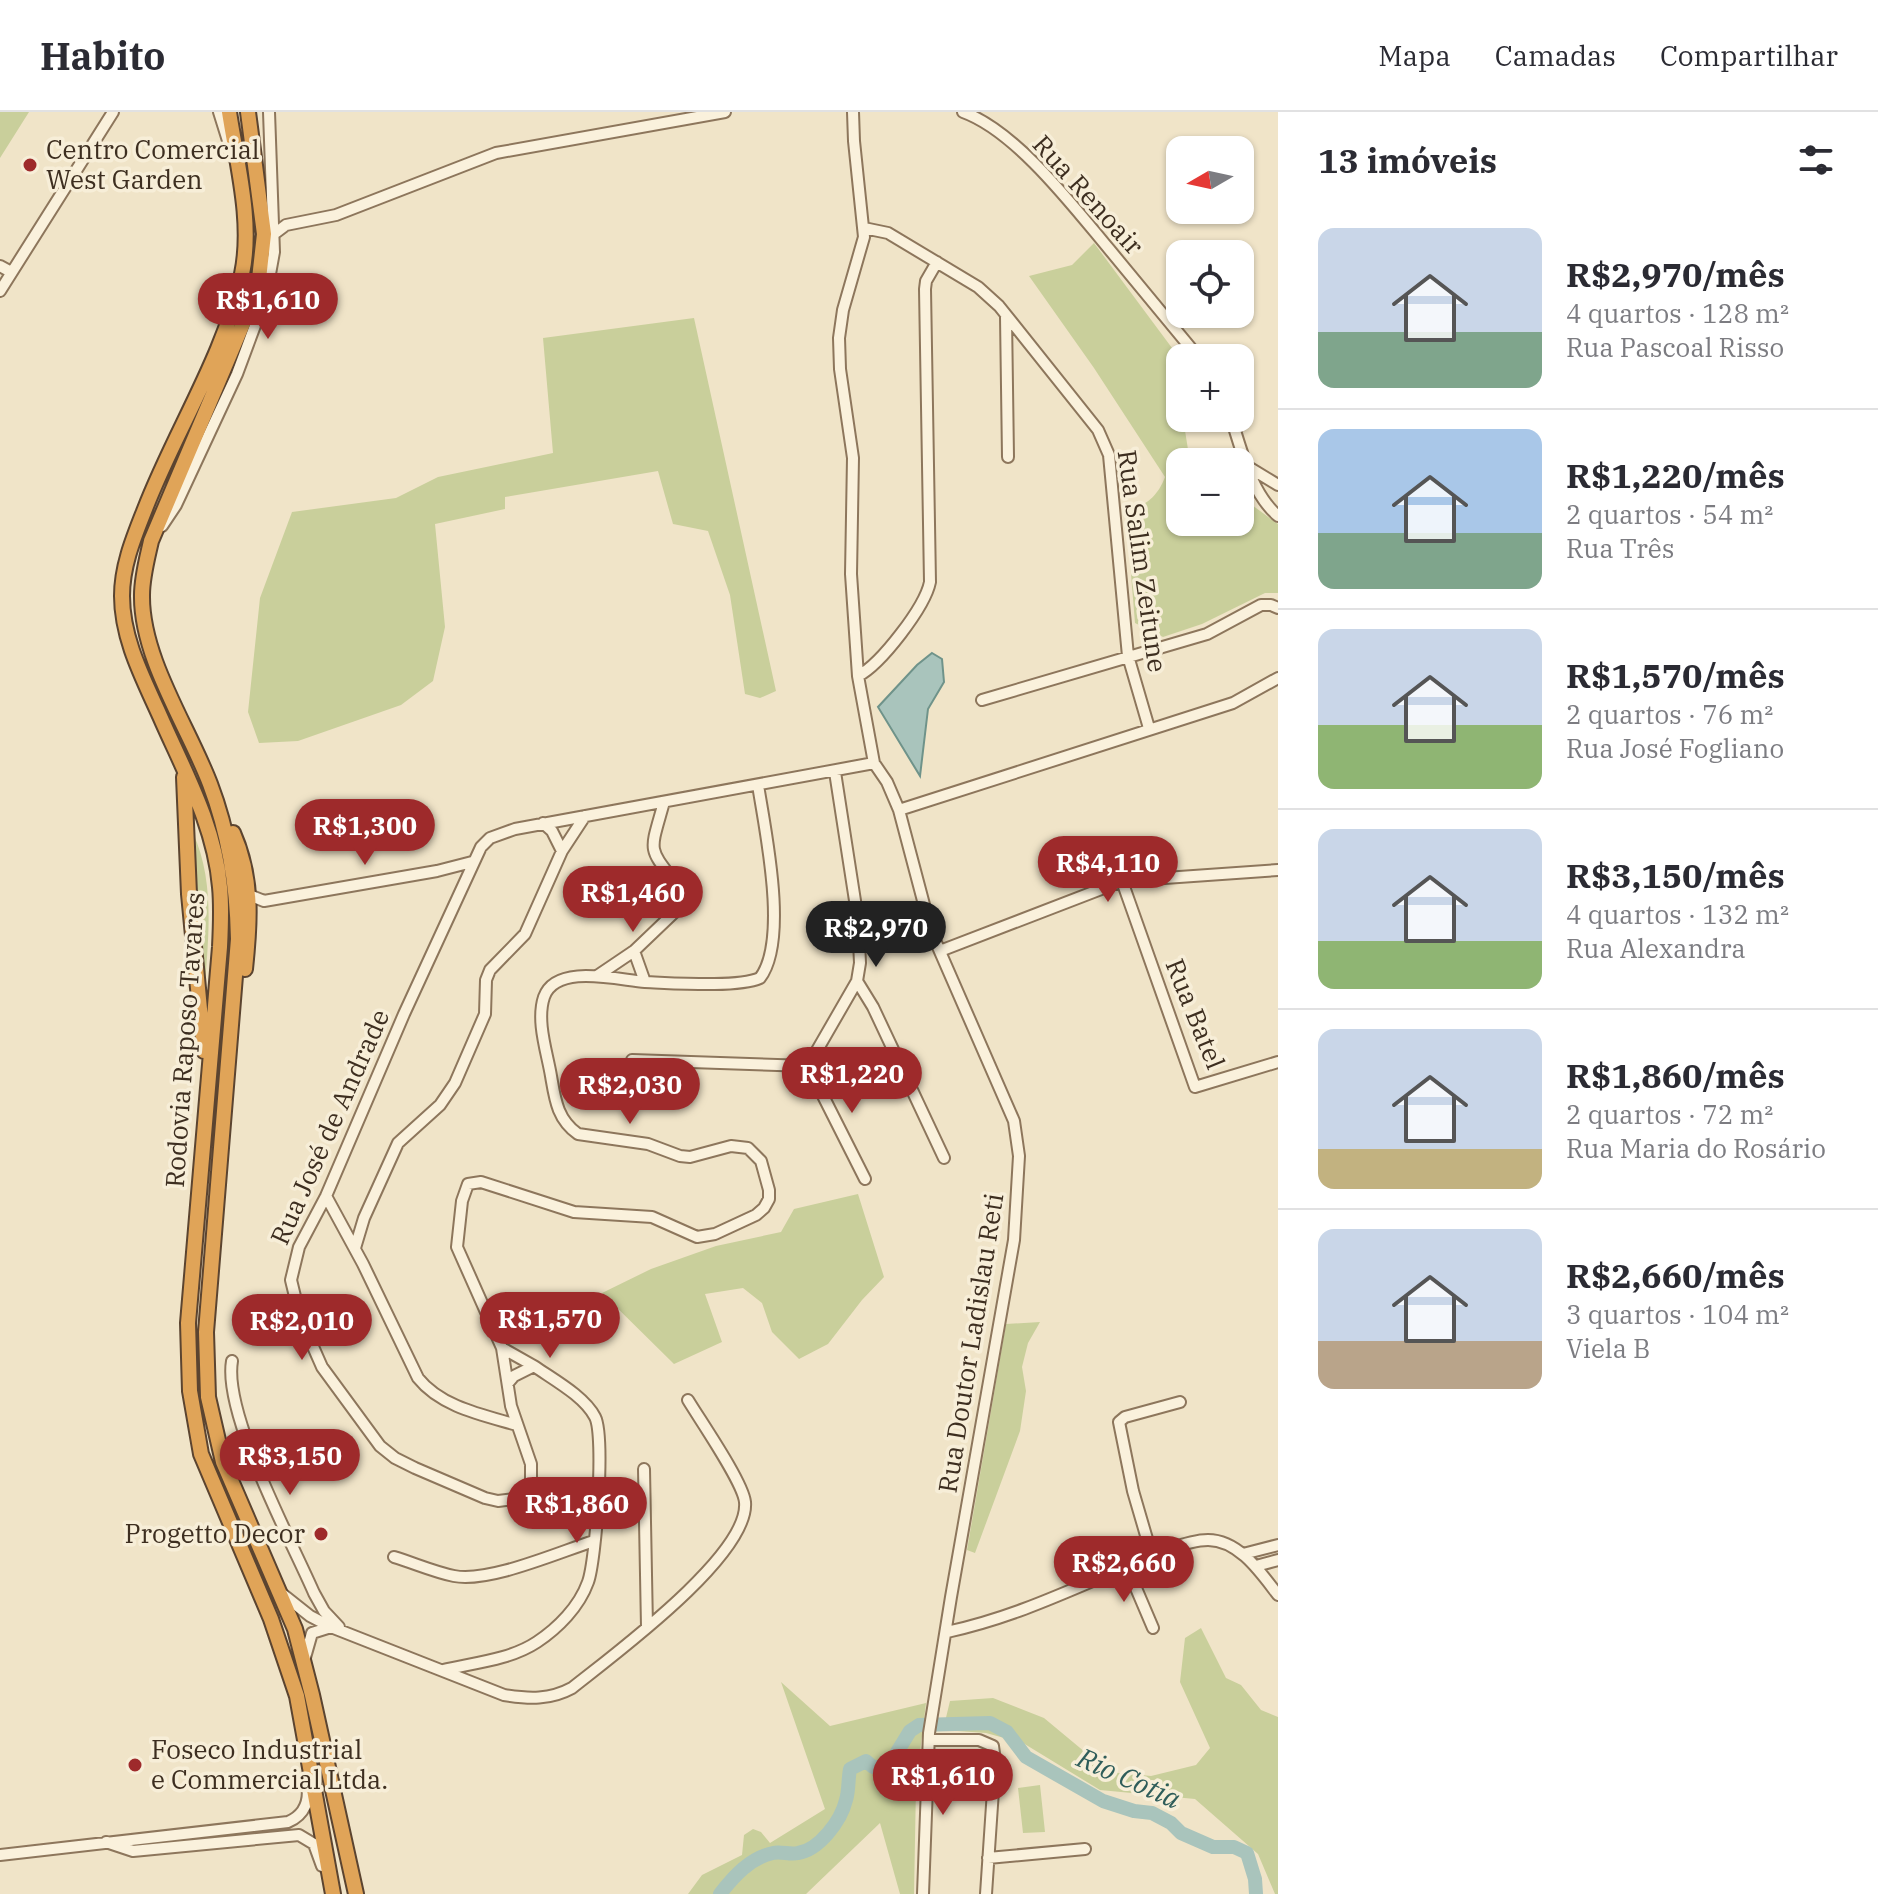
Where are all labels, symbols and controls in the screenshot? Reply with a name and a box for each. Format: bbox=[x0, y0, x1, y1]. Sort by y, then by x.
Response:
text: Habito bbox=[40, 31, 165, 80]
text: Mapa bbox=[1378, 37, 1451, 74]
text: Camadas bbox=[1495, 37, 1616, 74]
text: Compartilhar bbox=[1660, 37, 1838, 74]
street label: Rua Renoair bbox=[1026, 127, 1152, 262]
place label: Centro Comercial West Garden bbox=[46, 132, 260, 196]
north arrow bbox=[1166, 136, 1254, 224]
map controls bbox=[1166, 136, 1254, 536]
text: 13 imóveis bbox=[1318, 138, 1497, 182]
icon: filters bbox=[1794, 138, 1838, 182]
marker: Centro Comercial West Garden bbox=[21, 156, 39, 174]
button: locate bbox=[1166, 240, 1254, 328]
text: R$2,970/mês bbox=[1566, 252, 1785, 296]
icon: home bbox=[1382, 260, 1478, 356]
pin: R$1,610 bbox=[194, 273, 342, 341]
text: R$1,610 bbox=[216, 282, 320, 316]
text: 4 quartos · 128 m² bbox=[1566, 296, 1789, 330]
text: Rua Pascoal Risso bbox=[1566, 330, 1784, 364]
button: + bbox=[1166, 344, 1254, 432]
street label: Rua Salim Zeitune bbox=[1111, 447, 1175, 674]
button: − bbox=[1166, 448, 1254, 536]
text: R$1,220/mês bbox=[1566, 453, 1785, 497]
icon: home bbox=[1382, 461, 1478, 557]
text: 2 quartos · 54 m² bbox=[1566, 497, 1773, 531]
text: Rua Três bbox=[1566, 531, 1674, 565]
text: R$1,570/mês bbox=[1566, 653, 1785, 697]
icon: home bbox=[1382, 661, 1478, 757]
text: 2 quartos · 76 m² bbox=[1566, 697, 1773, 731]
text: Rua José Fogliano bbox=[1566, 731, 1784, 765]
pin: R$1,300 bbox=[291, 799, 439, 867]
text: R$1,300 bbox=[313, 808, 417, 842]
pin: R$4,110 bbox=[1034, 836, 1182, 904]
text: R$4,110 bbox=[1056, 845, 1160, 879]
text: R$3,150/mês bbox=[1566, 853, 1785, 897]
icon: home bbox=[1382, 861, 1478, 957]
pin: R$1,460 bbox=[559, 866, 707, 934]
text: R$1,460 bbox=[581, 875, 685, 909]
street label: Rodovia Raposo Tavares bbox=[157, 891, 211, 1189]
text: 4 quartos · 132 m² bbox=[1566, 897, 1789, 931]
pin: R$2,970 bbox=[802, 901, 950, 969]
text: R$2,970 bbox=[824, 910, 928, 944]
text: Rua Alexandra bbox=[1566, 931, 1746, 965]
street label: Rua Batel bbox=[1158, 954, 1233, 1074]
street label: Rua José de Andrade bbox=[262, 1004, 396, 1250]
pin: R$1,220 bbox=[778, 1047, 926, 1115]
text: R$1,860/mês bbox=[1566, 1053, 1785, 1097]
text: R$1,220 bbox=[800, 1056, 904, 1090]
pin: R$2,030 bbox=[556, 1058, 704, 1126]
icon: home bbox=[1382, 1061, 1478, 1157]
text: R$2,030 bbox=[578, 1067, 682, 1101]
text: 2 quartos · 72 m² bbox=[1566, 1097, 1773, 1131]
text: Rua Maria do Rosário bbox=[1566, 1131, 1826, 1165]
street label: Rua Doutor Ladislau Reti bbox=[930, 1191, 1010, 1495]
text: R$2,660/mês bbox=[1566, 1253, 1785, 1297]
icon: home bbox=[1382, 1261, 1478, 1357]
pin: R$1,570 bbox=[476, 1292, 624, 1360]
pin: R$2,010 bbox=[228, 1294, 376, 1362]
text: 3 quartos · 104 m² bbox=[1566, 1297, 1789, 1331]
text: R$1,570 bbox=[498, 1301, 602, 1335]
text: R$2,010 bbox=[250, 1303, 354, 1337]
text: Viela B bbox=[1566, 1331, 1650, 1365]
pin: R$3,150 bbox=[216, 1429, 364, 1497]
text: R$3,150 bbox=[238, 1438, 342, 1472]
pin: R$1,860 bbox=[503, 1477, 651, 1545]
text: R$1,860 bbox=[525, 1486, 629, 1520]
place label: Progetto Decor bbox=[124, 1516, 305, 1550]
marker: Progetto Decor bbox=[312, 1525, 330, 1543]
pin: R$2,660 bbox=[1050, 1536, 1198, 1604]
text: R$2,660 bbox=[1072, 1545, 1176, 1579]
place label: Foseco Industrial e Commercial Ltda. bbox=[151, 1732, 388, 1796]
water label: Rio Cotia bbox=[1071, 1738, 1187, 1817]
pin: R$1,610 bbox=[869, 1749, 1017, 1817]
marker: Foseco Industrial e Commercial Ltda. bbox=[126, 1756, 144, 1774]
text: R$1,610 bbox=[891, 1758, 995, 1792]

